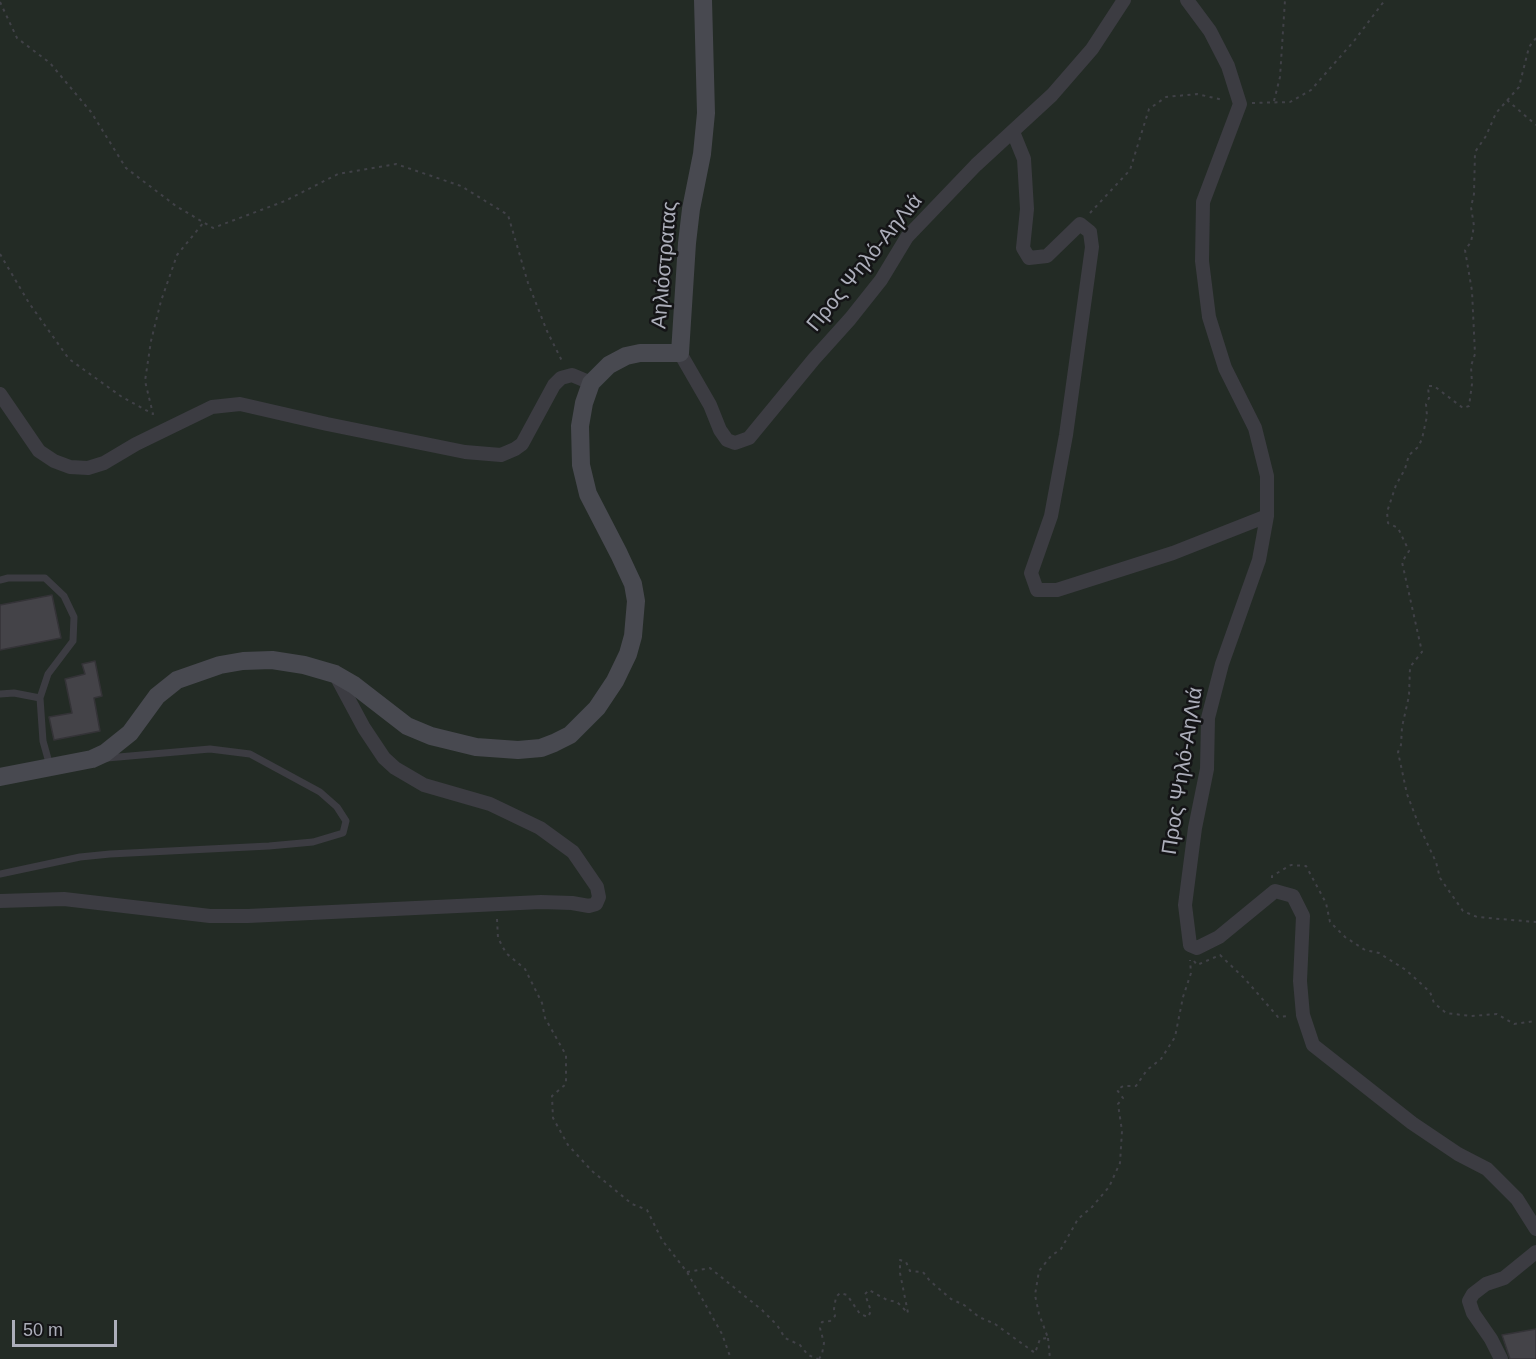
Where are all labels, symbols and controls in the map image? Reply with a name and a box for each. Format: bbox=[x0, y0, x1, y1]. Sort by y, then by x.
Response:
street label: Προς Ψηλό-ΑηΛιά bbox=[802, 189, 928, 337]
street label: Αηλιόστρατας bbox=[647, 200, 683, 330]
street label: Προς Ψηλό-ΑηΛιά bbox=[1157, 685, 1209, 857]
scale bar bbox=[15, 1308, 120, 1346]
text: 50 m bbox=[23, 1320, 63, 1340]

